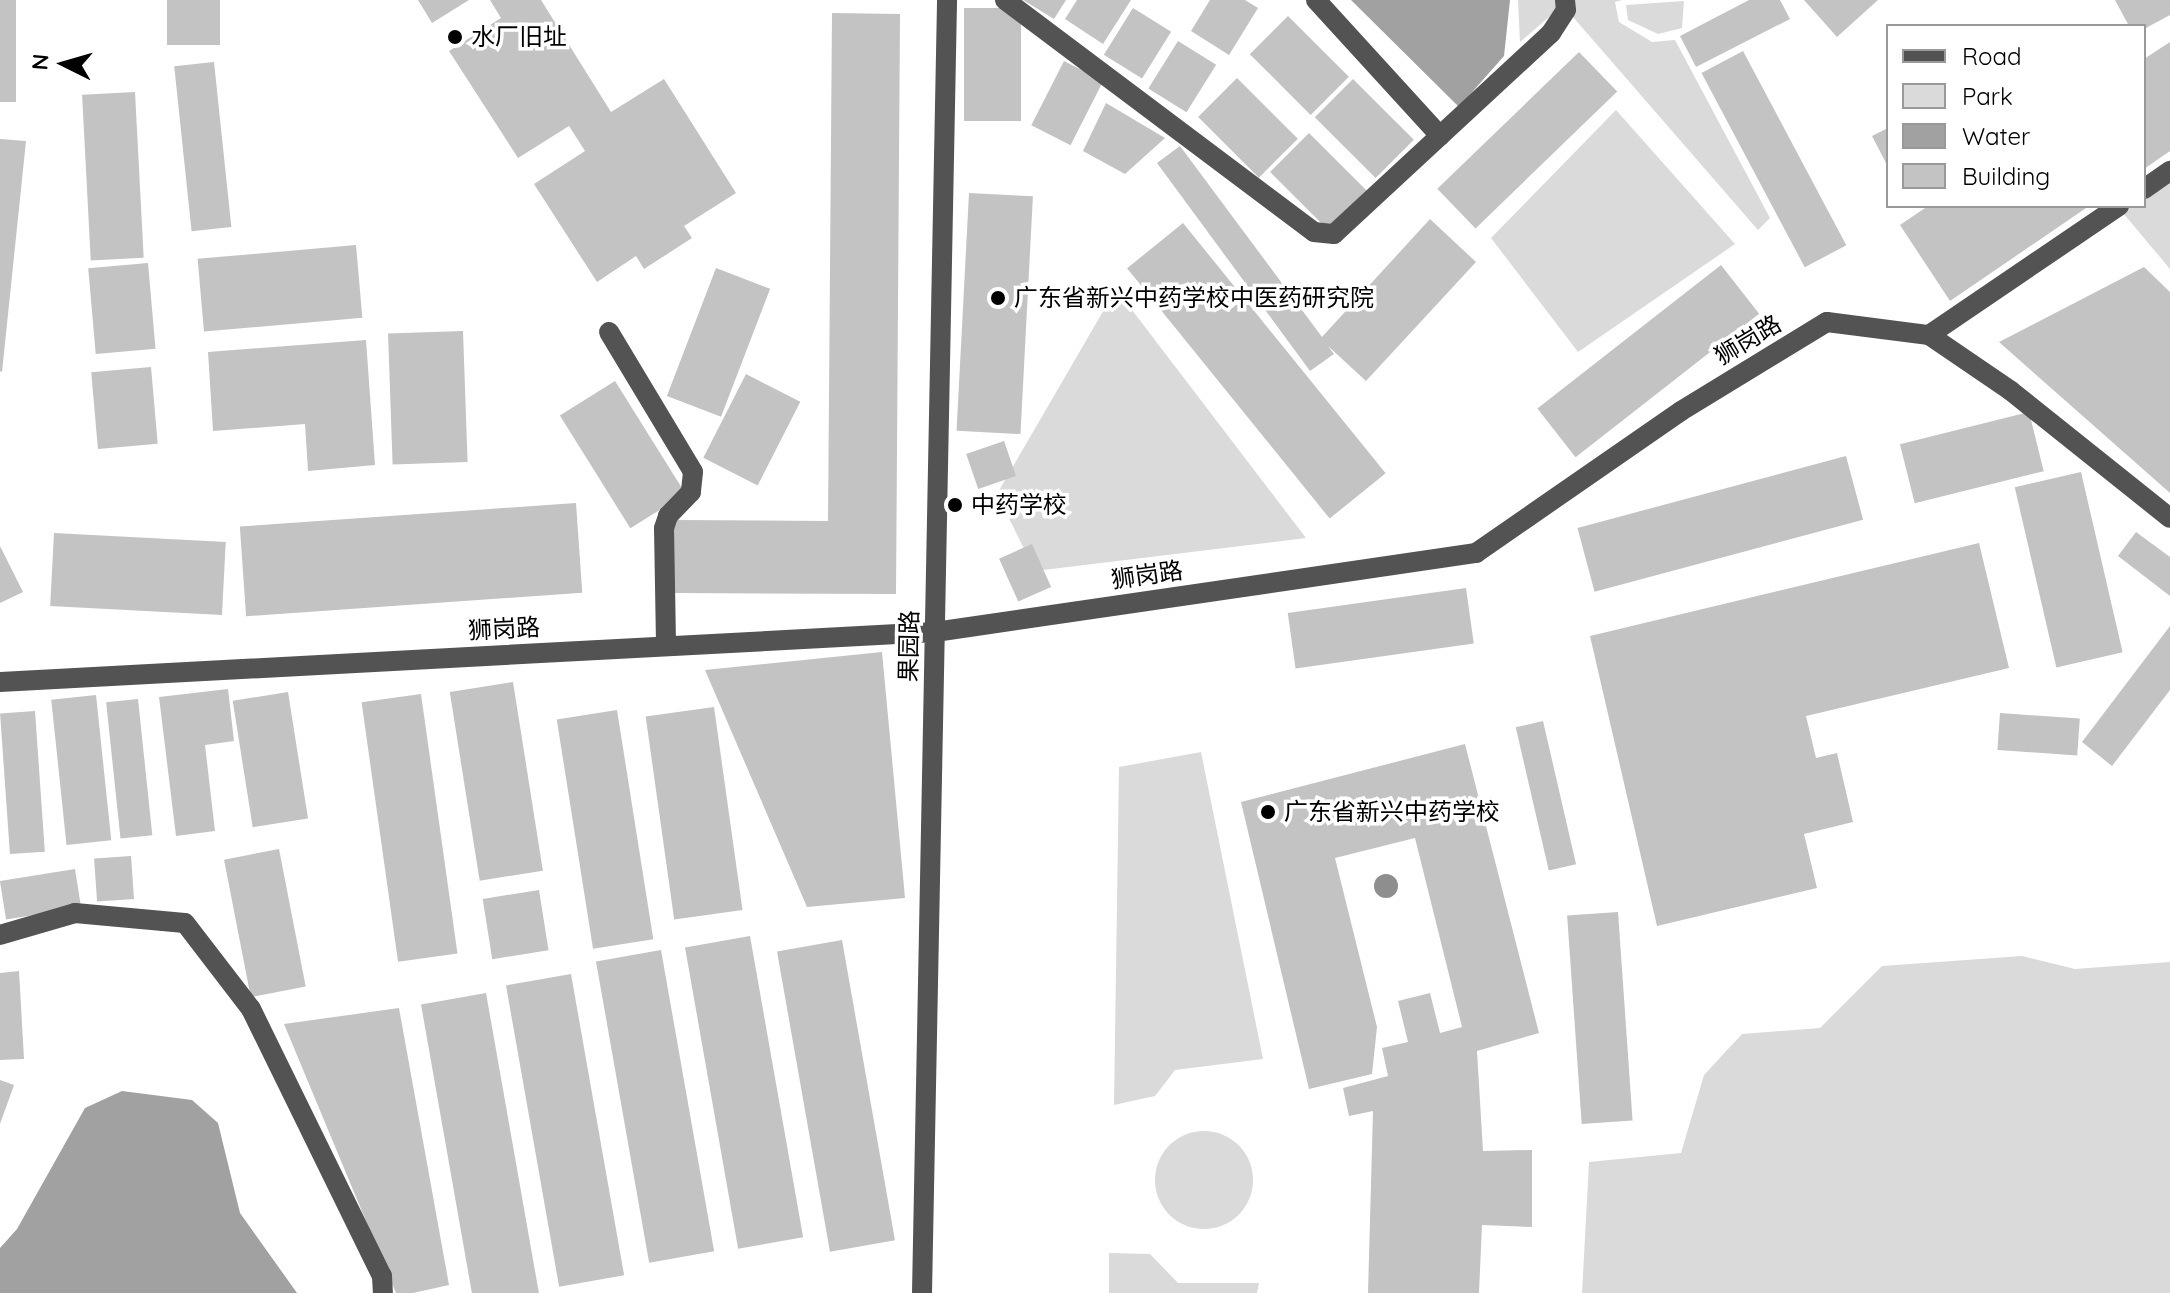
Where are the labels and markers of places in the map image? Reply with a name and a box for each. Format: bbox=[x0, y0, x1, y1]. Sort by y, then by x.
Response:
place label: 水厂旧址 bbox=[471, 23, 567, 51]
marker: 水厂旧址 bbox=[446, 28, 464, 46]
place label: 广东省新兴中药学校中医药研究院 bbox=[1014, 284, 1374, 312]
marker: 广东省新兴中药学校中医药研究院 bbox=[989, 289, 1007, 307]
place label: 中药学校 bbox=[971, 491, 1067, 519]
marker: 中药学校 bbox=[946, 496, 964, 514]
place label: 广东省新兴中药学校 bbox=[1284, 798, 1500, 826]
marker: 广东省新兴中药学校 bbox=[1259, 803, 1277, 821]

